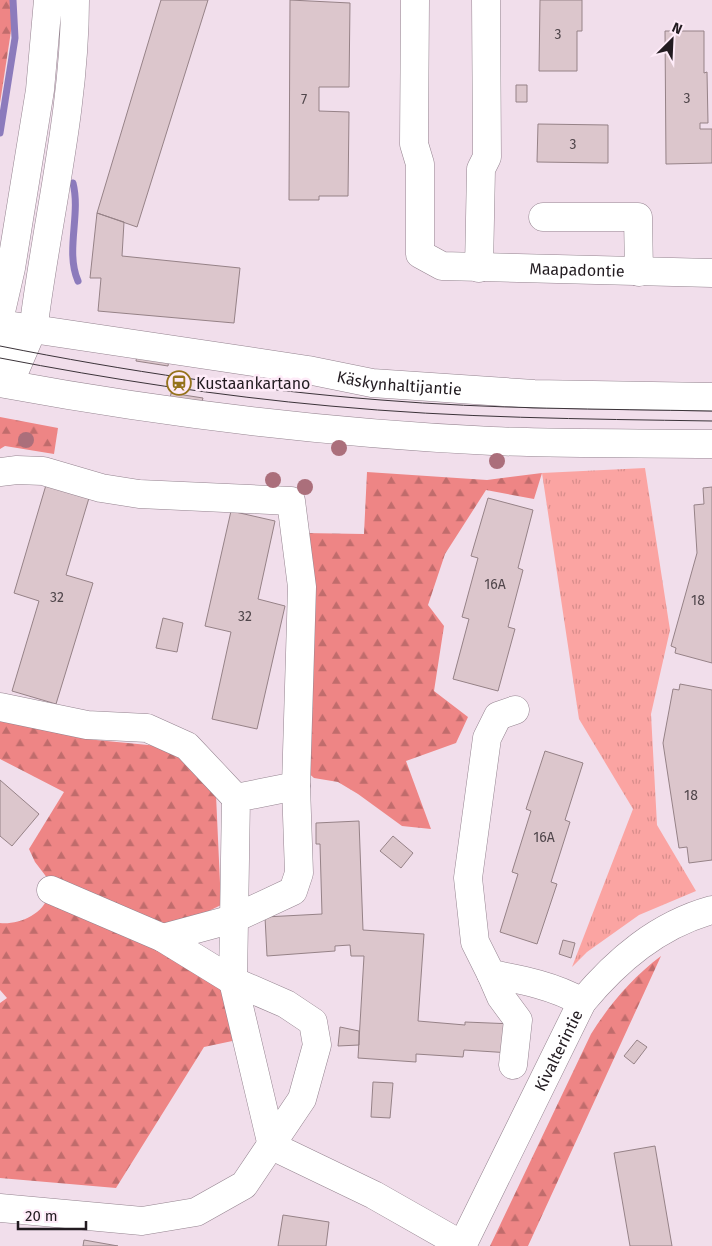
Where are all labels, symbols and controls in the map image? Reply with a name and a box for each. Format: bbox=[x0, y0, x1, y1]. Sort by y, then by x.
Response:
north arrow bbox=[647, 15, 697, 65]
text: N bbox=[669, 19, 685, 38]
house number: 3 bbox=[555, 26, 562, 43]
house number: 3 bbox=[684, 90, 691, 107]
house number: 7 bbox=[301, 91, 307, 108]
house number: 3 bbox=[570, 136, 577, 153]
street label: Maapadontie bbox=[529, 259, 625, 280]
street label: Käskynhaltijantie bbox=[335, 367, 462, 399]
station icon: Kustaankartano bbox=[166, 370, 192, 396]
place label: Kustaankartano bbox=[196, 374, 310, 393]
house number: 16A bbox=[484, 576, 506, 593]
house number: 32 bbox=[50, 589, 64, 606]
house number: 18 bbox=[691, 592, 705, 609]
house number: 32 bbox=[238, 608, 252, 625]
house number: 18 bbox=[684, 787, 698, 804]
house number: 16A bbox=[533, 829, 555, 846]
street label: Kivalterintie bbox=[530, 1007, 586, 1094]
scale bar bbox=[18, 1198, 85, 1230]
text: 20 m bbox=[25, 1207, 58, 1225]

